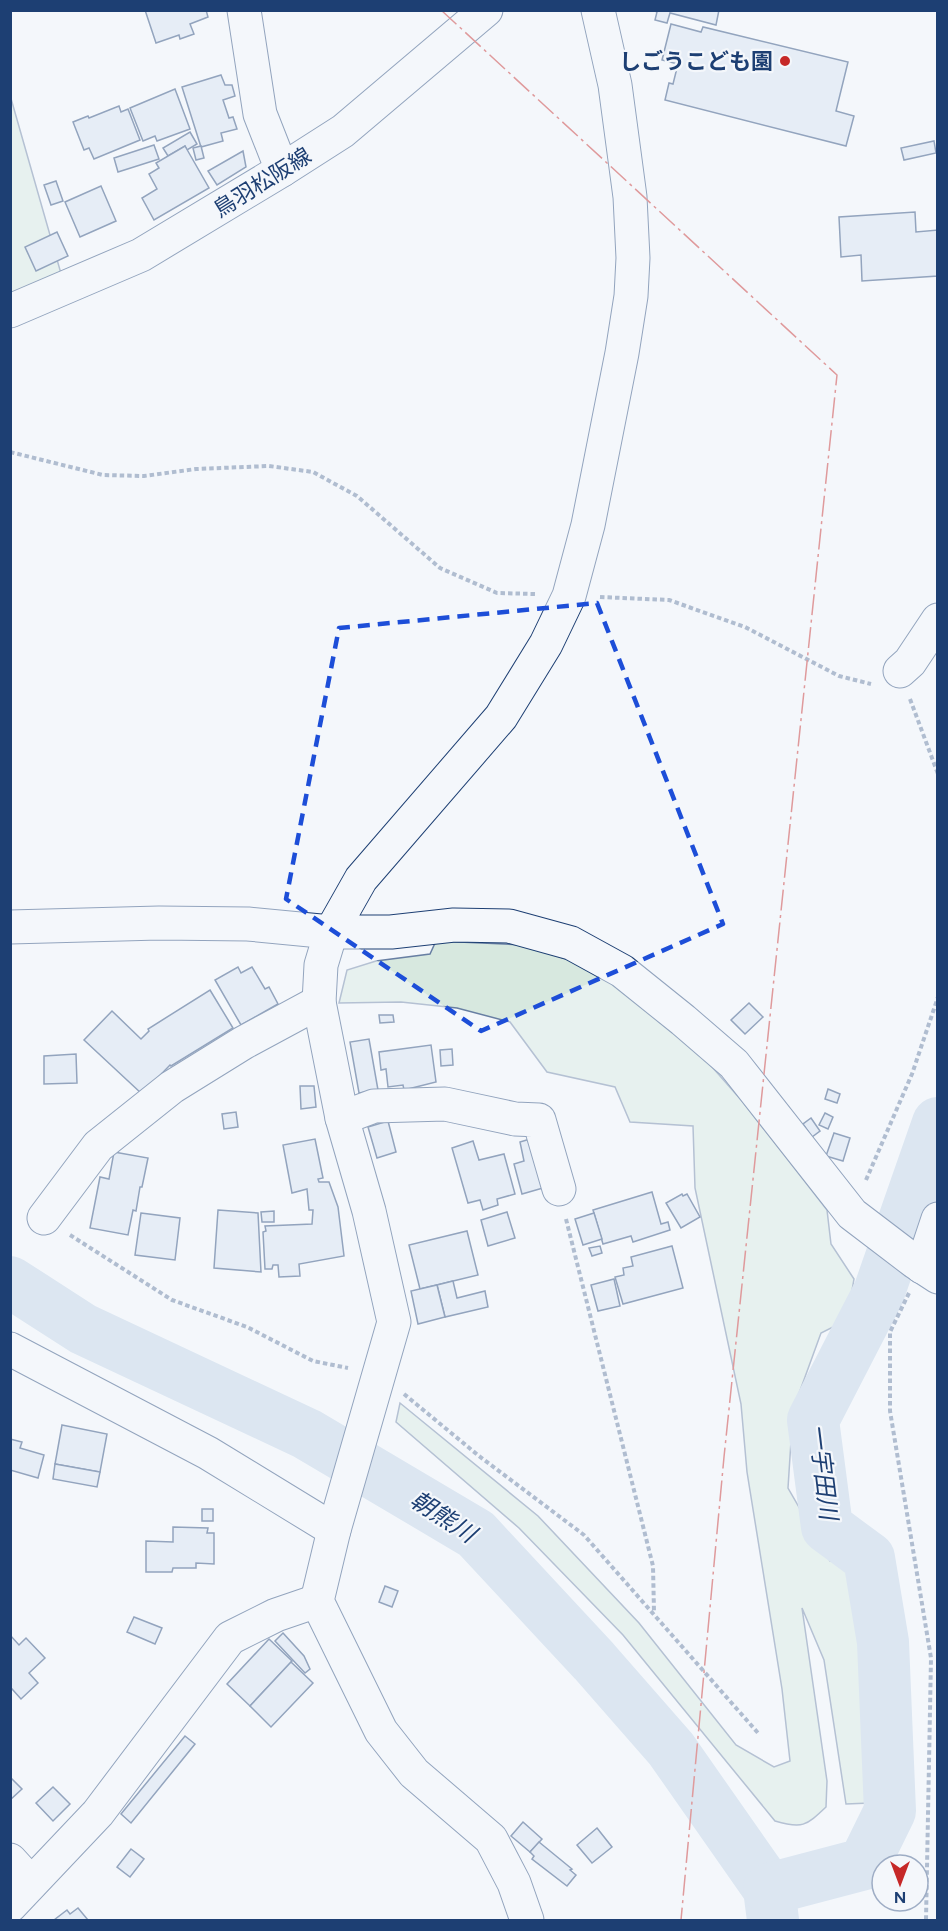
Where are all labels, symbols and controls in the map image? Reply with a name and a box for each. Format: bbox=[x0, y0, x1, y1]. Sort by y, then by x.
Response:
place label: しごうこども園 bbox=[619, 48, 773, 75]
marker: しごうこども園 bbox=[778, 54, 792, 68]
street label: 鳥羽松阪線 bbox=[208, 142, 316, 223]
water label: 一宇田川 bbox=[803, 1423, 844, 1524]
water label: 朝熊川 bbox=[405, 1485, 484, 1550]
north arrow bbox=[870, 1853, 930, 1913]
text: N bbox=[894, 1888, 906, 1907]

